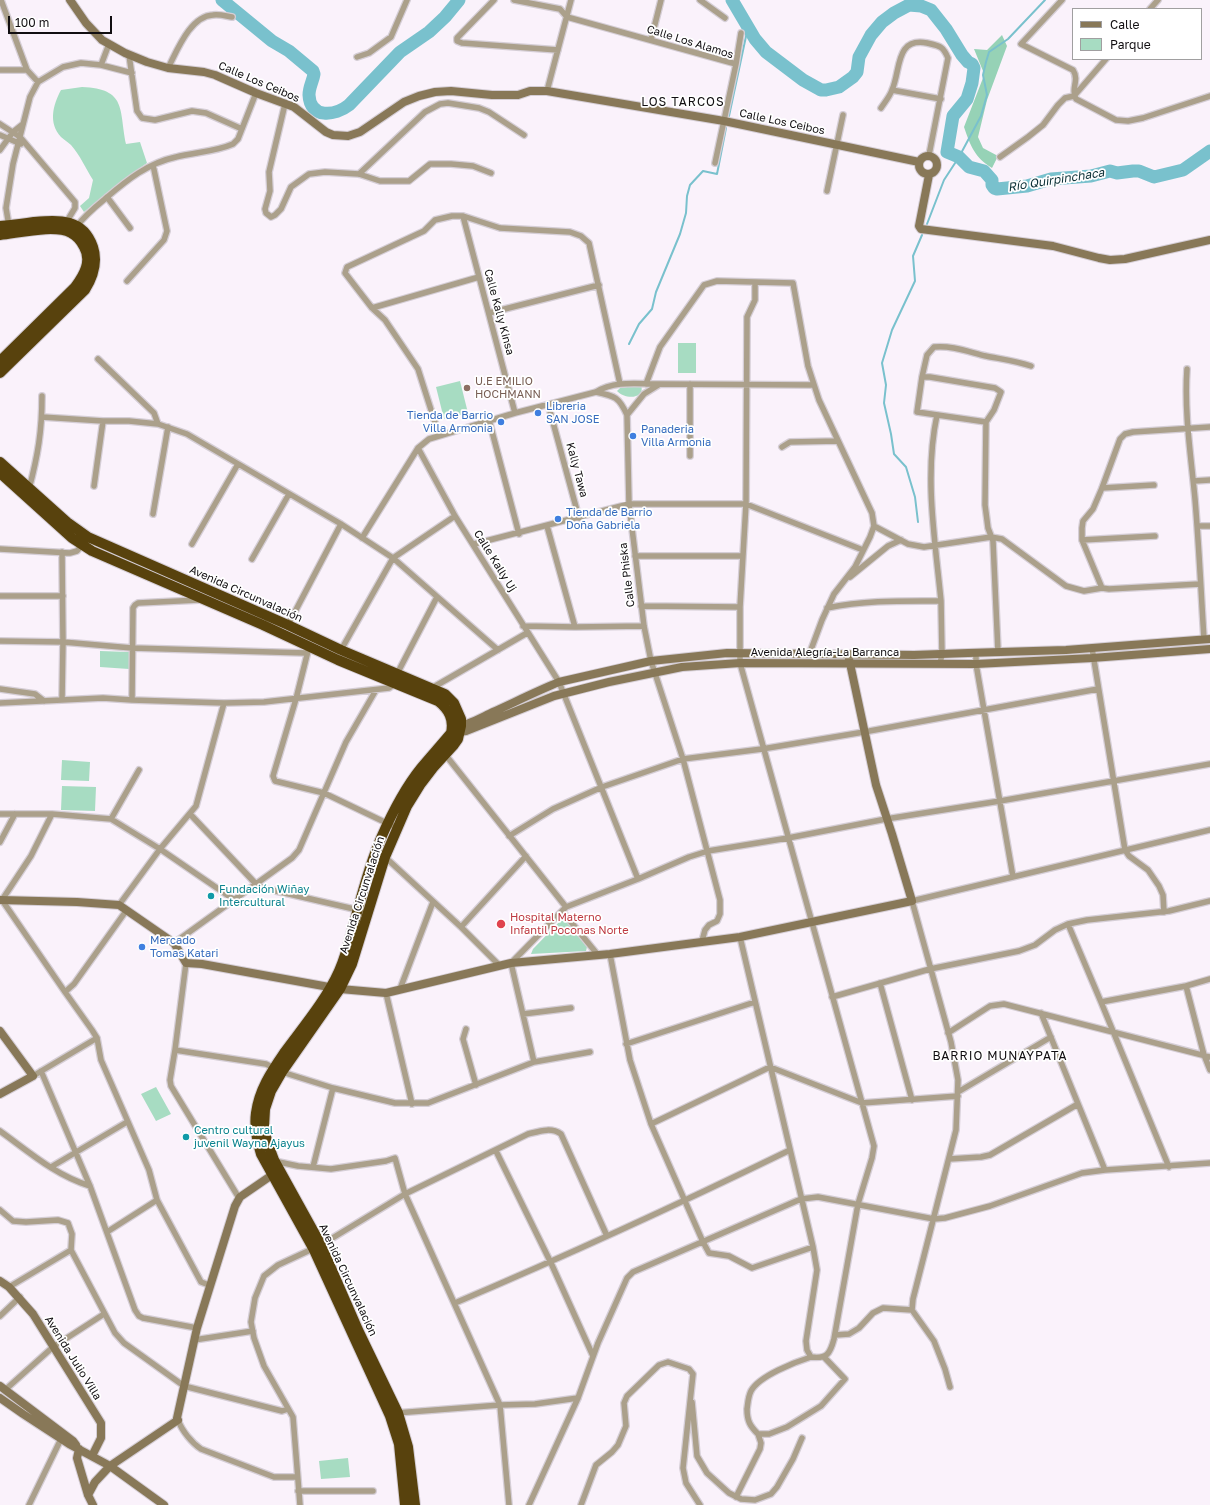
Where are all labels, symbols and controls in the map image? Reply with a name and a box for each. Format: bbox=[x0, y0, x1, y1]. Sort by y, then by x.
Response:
scale bar bbox=[10, 8, 114, 34]
legend bbox=[1072, 8, 1202, 60]
text: 100 m bbox=[15, 15, 49, 30]
text: Calle bbox=[1110, 17, 1139, 32]
street label: Calle Los Alamos bbox=[645, 23, 735, 61]
text: Parque bbox=[1110, 37, 1151, 52]
street label: Calle Los Ceibos bbox=[216, 59, 302, 105]
district label: LOS TARCOS bbox=[641, 95, 725, 109]
street label: Calle Los Ceibos bbox=[738, 106, 826, 138]
water label: Río Quirpinchaca bbox=[1007, 165, 1105, 195]
street label: Calle Kally Kinsa bbox=[481, 268, 517, 356]
place label: U.E EMILIO HOCHMANN bbox=[475, 375, 541, 401]
marker: U.E EMILIO HOCHMANN bbox=[462, 383, 472, 393]
place label: Libreria SAN JOSE bbox=[546, 400, 599, 426]
marker: Libreria SAN JOSE bbox=[533, 408, 543, 418]
place label: Tienda de Barrio Villa Armonia bbox=[407, 409, 493, 435]
marker: Tienda de Barrio Villa Armonia bbox=[496, 417, 506, 427]
place label: Panaderia Villa Armonia bbox=[641, 423, 711, 449]
marker: Panaderia Villa Armonia bbox=[628, 431, 638, 441]
street label: Kally Tawa bbox=[563, 441, 591, 499]
place label: Tienda de Barrio Doña Gabriela bbox=[566, 506, 652, 532]
marker: Tienda de Barrio Doña Gabriela bbox=[553, 514, 563, 524]
street label: Calle Kally Uj bbox=[471, 528, 519, 594]
street label: Calle Phiska bbox=[616, 542, 638, 608]
street label: Avenida Circunvalación bbox=[187, 563, 305, 625]
street label: Avenida Alegría-La Barranca bbox=[751, 646, 899, 660]
street label: Avenida Circunvalación bbox=[337, 835, 387, 955]
place label: Fundación Wiñay Intercultural bbox=[219, 883, 309, 909]
marker: Fundación Wiñay Intercultural bbox=[206, 891, 216, 901]
place label: Hospital Materno Infantil Poconas Norte bbox=[510, 911, 629, 937]
marker: Hospital Materno Infantil Poconas Norte bbox=[495, 918, 507, 930]
place label: Mercado Tomas Katari bbox=[150, 934, 218, 960]
marker: Mercado Tomas Katari bbox=[137, 942, 147, 952]
district label: BARRIO MUNAYPATA bbox=[932, 1049, 1068, 1063]
place label: Centro cultural juvenil Wayna Ajayus bbox=[194, 1124, 305, 1150]
marker: Centro cultural juvenil Wayna Ajayus bbox=[181, 1132, 191, 1142]
street label: Avenida Circunvalación bbox=[316, 1222, 380, 1338]
street label: Avenida Julio Villa bbox=[42, 1314, 104, 1402]

